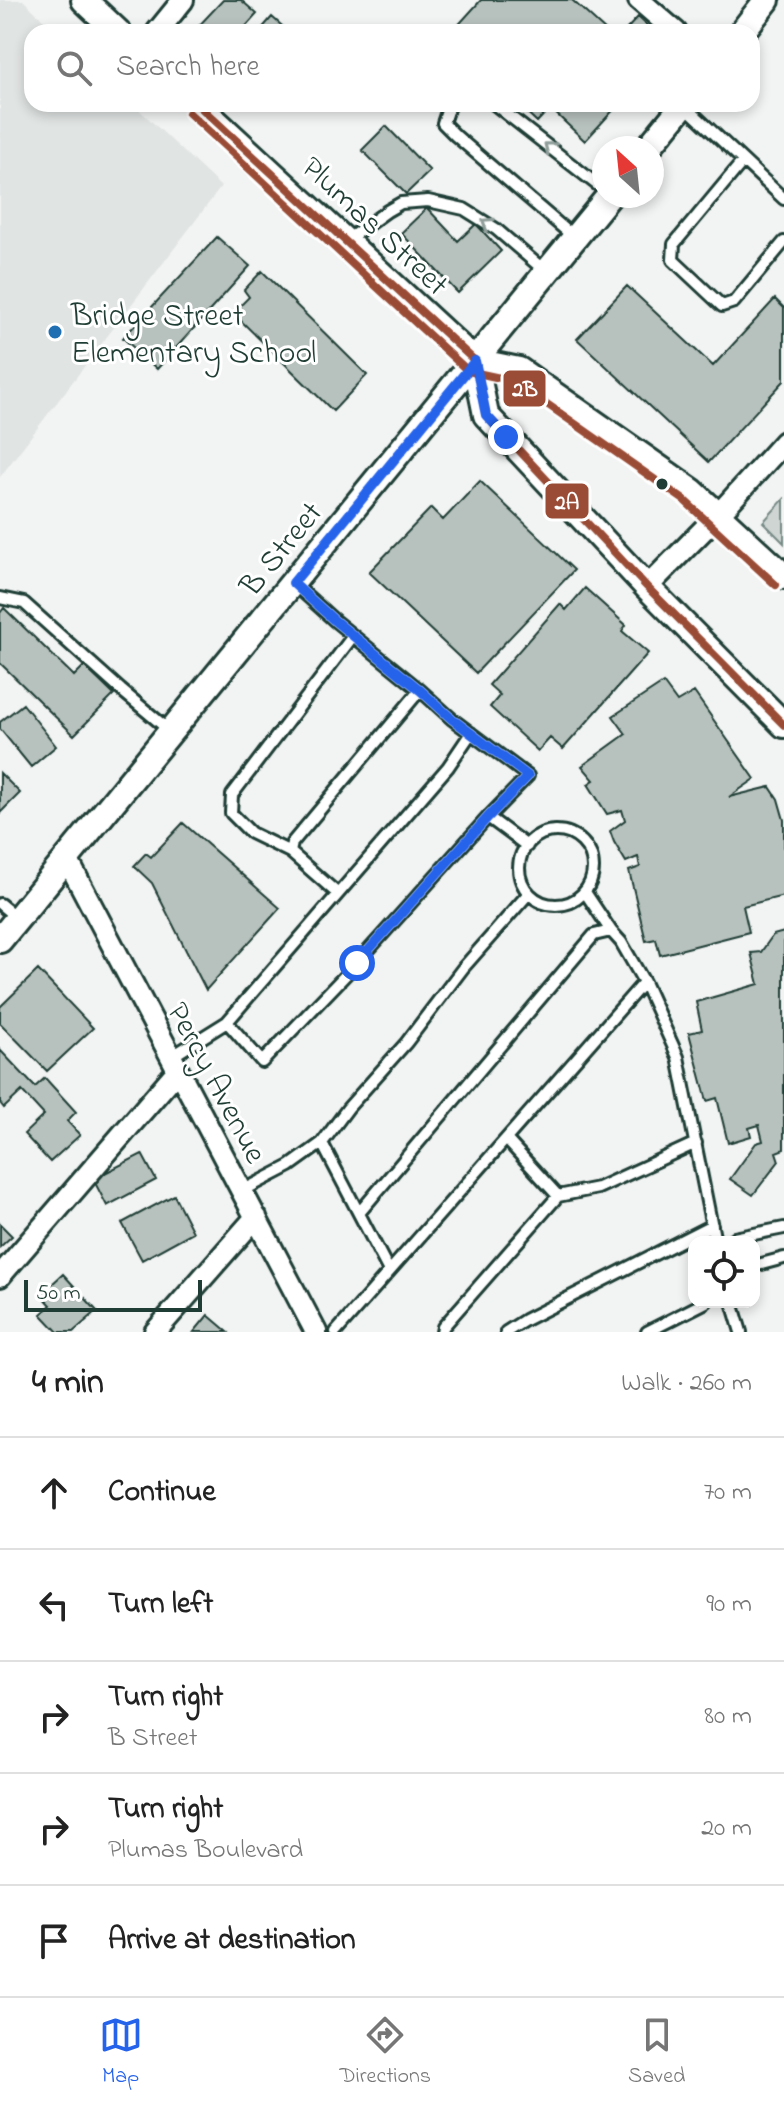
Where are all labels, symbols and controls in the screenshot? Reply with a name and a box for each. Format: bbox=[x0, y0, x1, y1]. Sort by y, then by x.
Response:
search box bbox=[24, 24, 760, 112]
icon: search bbox=[52, 46, 96, 90]
text: Search here bbox=[116, 46, 260, 90]
north arrow bbox=[592, 136, 664, 208]
one-way arrow bbox=[544, 142, 558, 157]
street label: Plumas Street bbox=[289, 147, 458, 309]
one-way arrow bbox=[481, 217, 495, 232]
place label: Bridge Street Elementary School bbox=[70, 294, 316, 378]
marker: Bridge Street Elementary School bbox=[46, 323, 64, 341]
line badge: 2B bbox=[502, 369, 547, 408]
text: 2B bbox=[511, 375, 538, 407]
route end bbox=[488, 419, 524, 455]
unlabelled marker bbox=[654, 476, 670, 492]
line badge: 2A bbox=[544, 482, 590, 520]
text: 2A bbox=[554, 488, 579, 520]
street label: B Street bbox=[229, 492, 336, 609]
route start bbox=[339, 945, 375, 981]
street label: Percy Avenue bbox=[153, 995, 277, 1173]
map controls bbox=[688, 1236, 760, 1308]
button: locate bbox=[688, 1236, 760, 1308]
scale bar bbox=[24, 1276, 202, 1312]
text: 50 m bbox=[36, 1278, 81, 1310]
text: 4 min bbox=[32, 1359, 104, 1409]
text: Walk · 260 m bbox=[621, 1365, 752, 1403]
icon: ahead bbox=[32, 1471, 76, 1515]
text: Continue bbox=[108, 1471, 216, 1515]
text: 70 m bbox=[703, 1474, 752, 1512]
icon: left bbox=[32, 1583, 76, 1627]
text: Turn left bbox=[108, 1583, 213, 1627]
text: 90 m bbox=[706, 1586, 752, 1624]
text: Turn right bbox=[108, 1676, 223, 1720]
icon: right bbox=[32, 1695, 76, 1739]
text: 80 m bbox=[704, 1698, 752, 1736]
text: B Street bbox=[108, 1720, 198, 1758]
text: Turn right bbox=[108, 1788, 223, 1832]
icon: right bbox=[32, 1807, 76, 1851]
text: 20 m bbox=[701, 1810, 752, 1848]
text: Plumas Boulevard bbox=[108, 1832, 303, 1870]
icon: arrive bbox=[32, 1919, 76, 1963]
text: Arrive at destination bbox=[108, 1919, 356, 1963]
tab: Map bbox=[99, 2013, 143, 2093]
tab: Directions bbox=[340, 2013, 431, 2093]
tab: Saved bbox=[628, 2013, 685, 2093]

